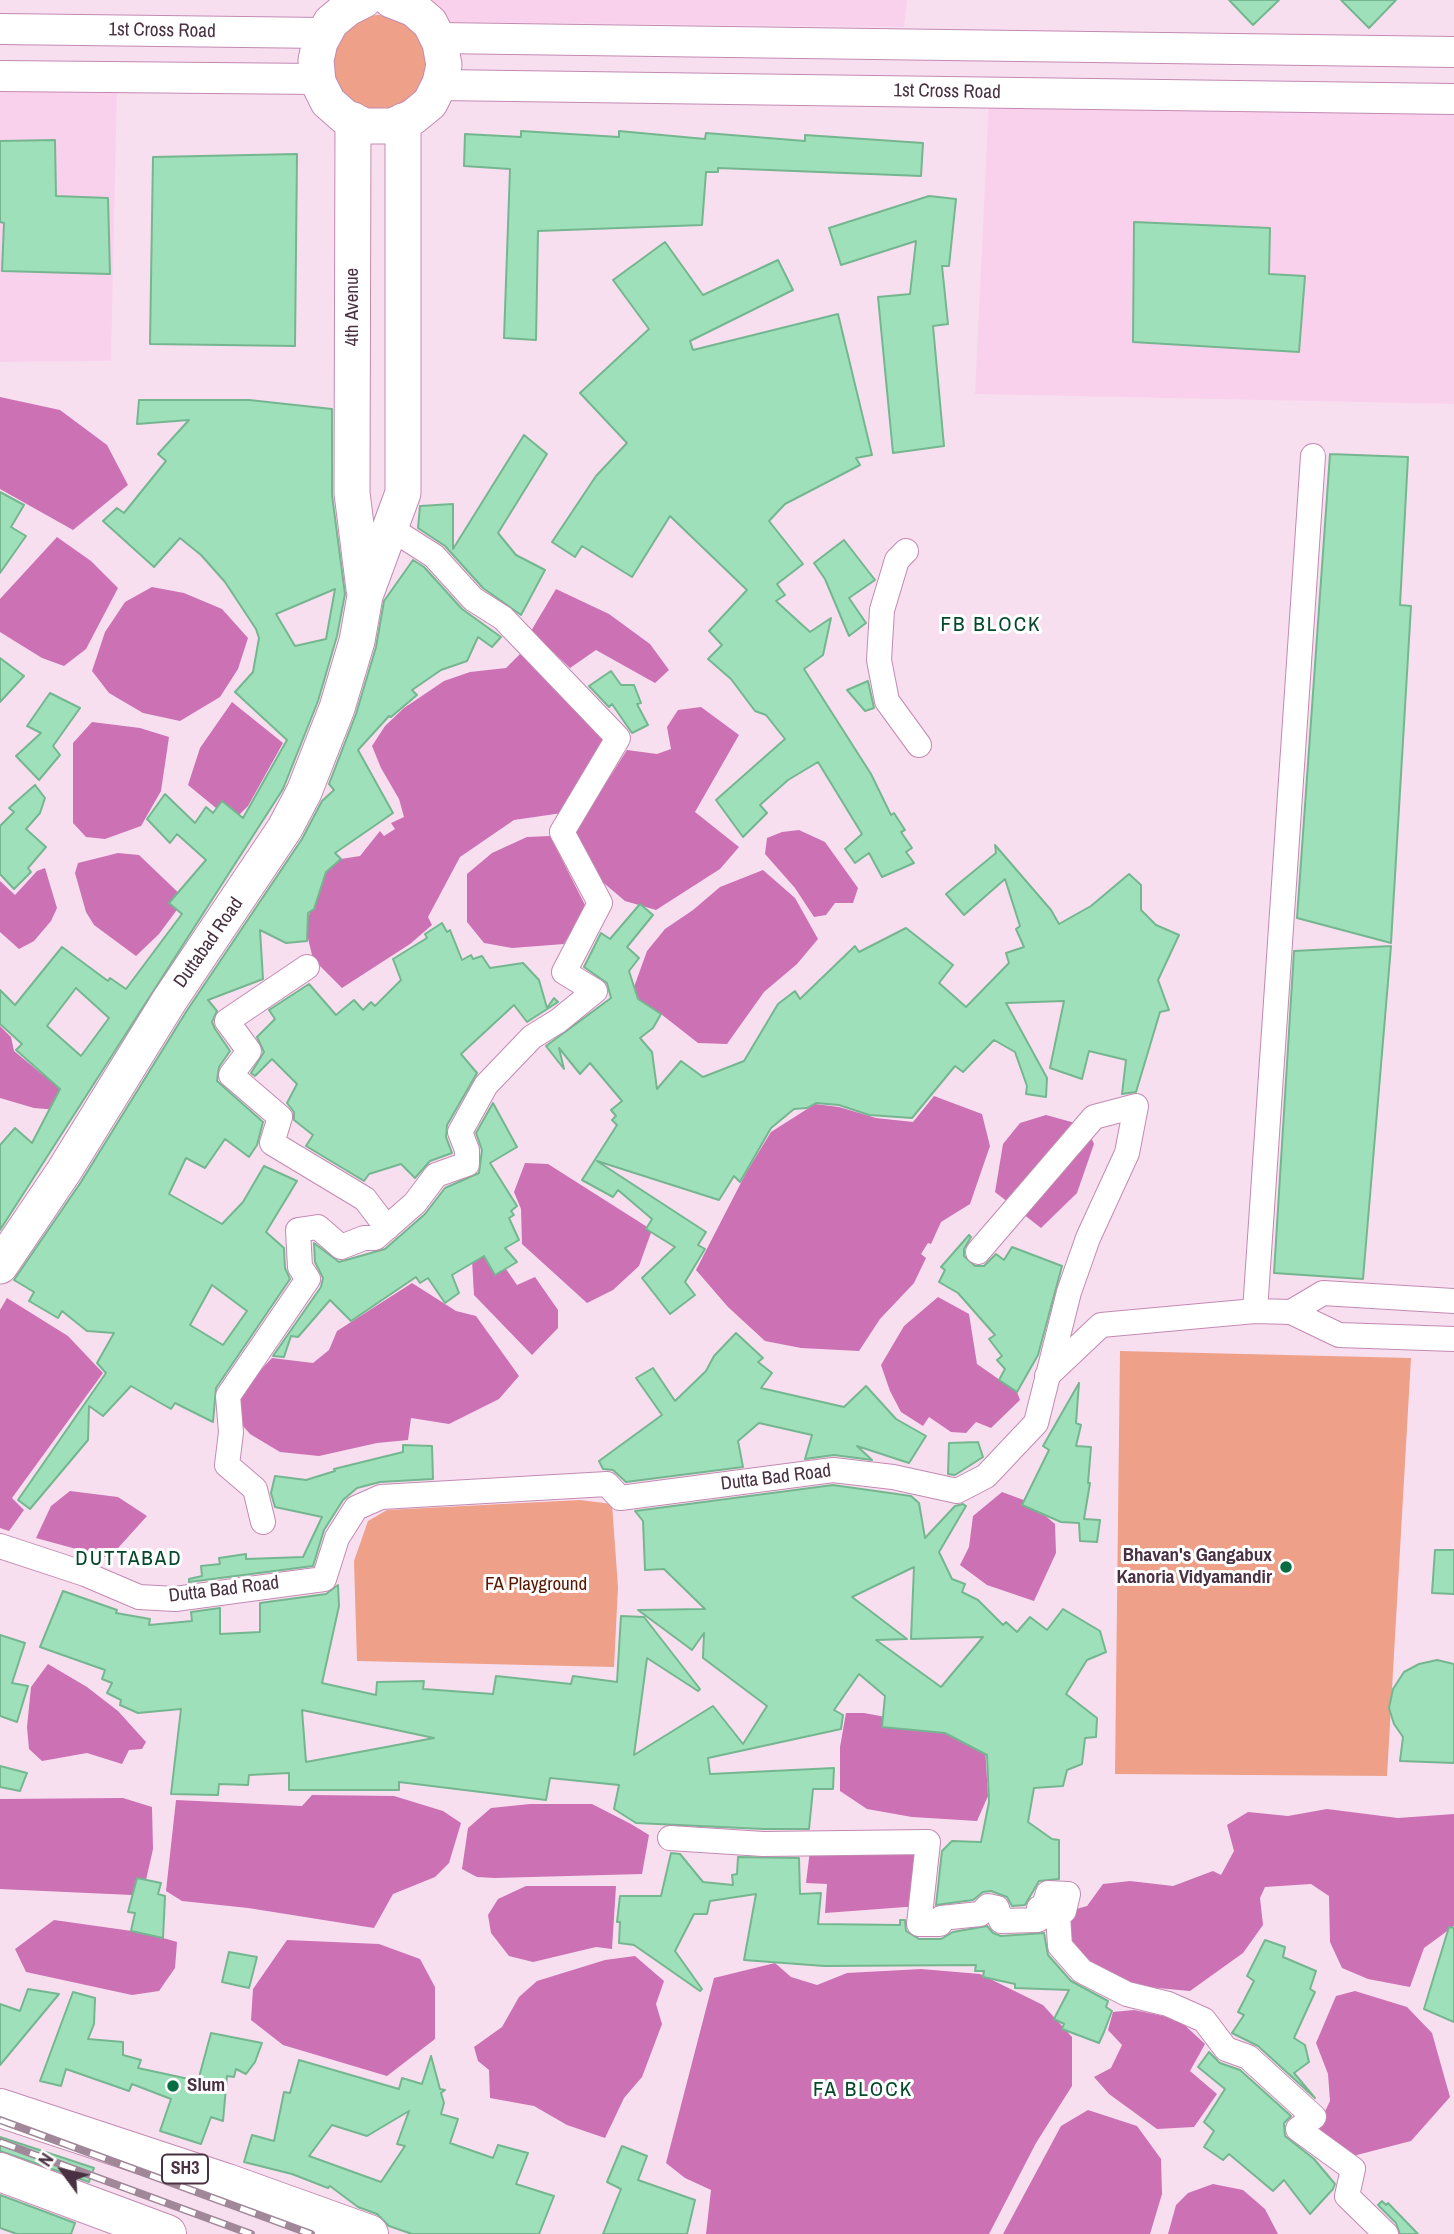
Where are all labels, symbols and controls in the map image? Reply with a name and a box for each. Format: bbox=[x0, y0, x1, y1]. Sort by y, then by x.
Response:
street label: 1st Cross Road bbox=[108, 19, 216, 43]
street label: 1st Cross Road bbox=[893, 80, 1001, 104]
street label: 4th Avenue bbox=[342, 268, 364, 346]
district label: FB BLOCK bbox=[941, 612, 1041, 638]
street label: Duttabad Road bbox=[170, 894, 248, 992]
street label: Dutta Bad Road bbox=[720, 1460, 832, 1496]
place label: Bhavan's Gangabux Kanoria Vidyamandir bbox=[1116, 1545, 1272, 1589]
district label: DUTTABAD bbox=[76, 1546, 182, 1572]
marker: Bhavan's Gangabux Kanoria Vidyamandir bbox=[1278, 1559, 1294, 1575]
street label: Dutta Bad Road bbox=[168, 1572, 280, 1608]
park label: FA Playground bbox=[485, 1574, 587, 1596]
place label: Slum bbox=[187, 2075, 225, 2097]
district label: FA BLOCK bbox=[814, 2077, 912, 2103]
marker: Slum bbox=[165, 2078, 181, 2094]
north arrow bbox=[28, 2136, 98, 2206]
text: N bbox=[31, 2148, 59, 2171]
road number: SH3 bbox=[162, 2154, 208, 2183]

